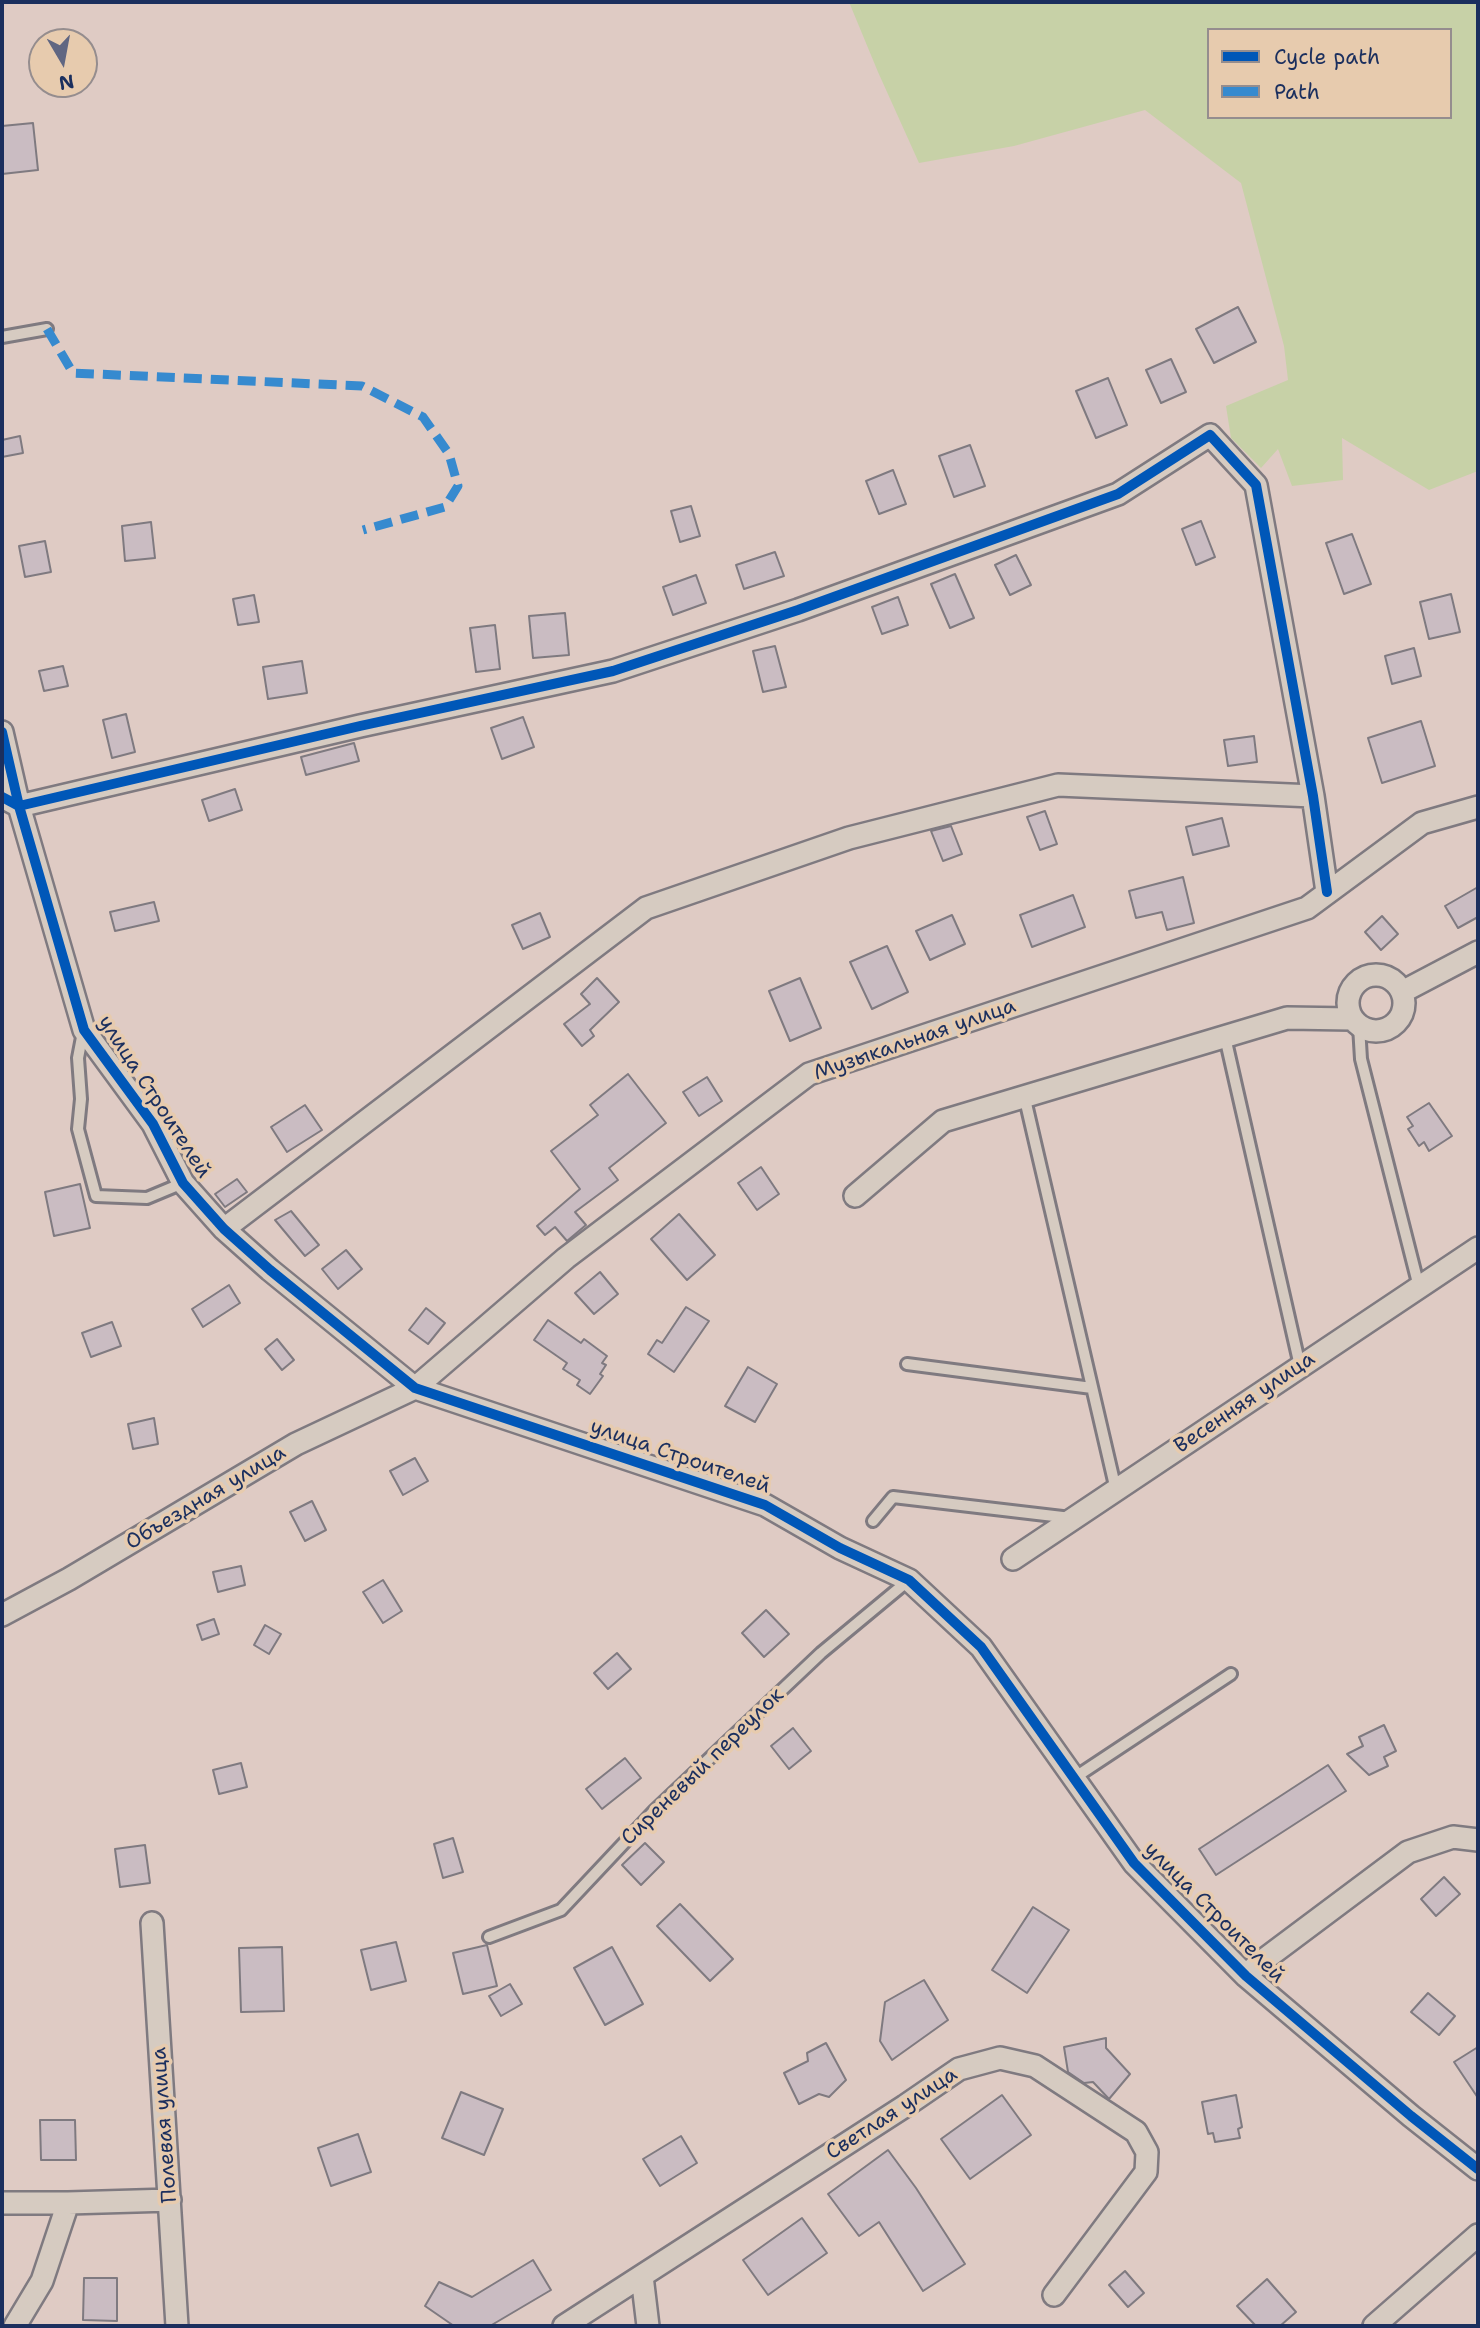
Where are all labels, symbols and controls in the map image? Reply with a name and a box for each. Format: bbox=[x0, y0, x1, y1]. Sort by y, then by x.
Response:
north arrow bbox=[28, 28, 98, 98]
legend bbox=[1207, 28, 1452, 119]
text: Cycle path bbox=[1274, 43, 1380, 71]
text: N bbox=[57, 69, 76, 96]
text: Path bbox=[1274, 78, 1320, 106]
street label: Музыкальная улица bbox=[811, 994, 1019, 1086]
street label: улица Строителей bbox=[92, 1011, 216, 1183]
street label: Весенняя улица bbox=[1170, 1347, 1320, 1459]
street label: улица Строителей bbox=[587, 1414, 773, 1500]
street label: Объездная улица bbox=[121, 1440, 291, 1556]
street label: Сиреневый переулок bbox=[617, 1683, 789, 1851]
street label: улица Строителей bbox=[1138, 1837, 1290, 1989]
street label: Полевая улица bbox=[147, 2046, 183, 2204]
street label: Светлая улица bbox=[822, 2062, 962, 2166]

